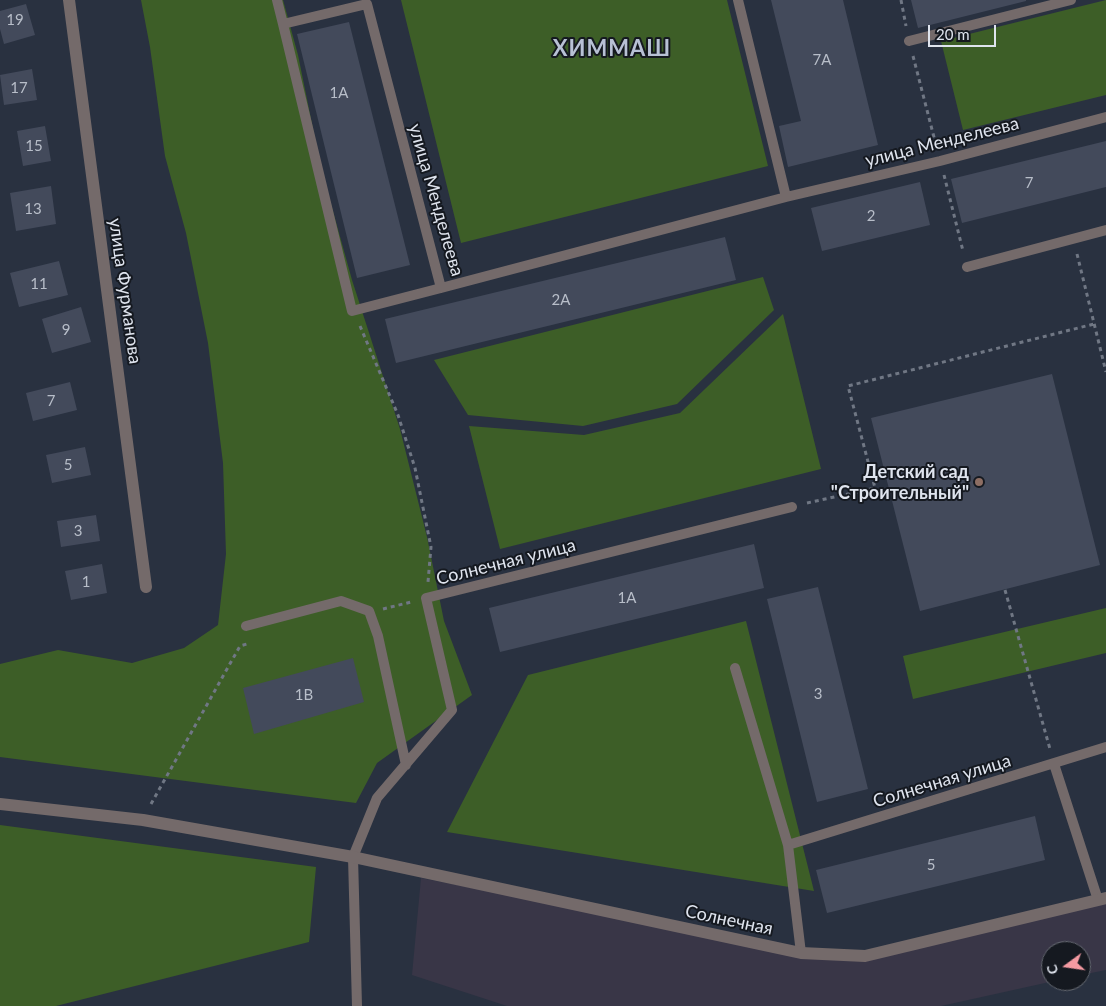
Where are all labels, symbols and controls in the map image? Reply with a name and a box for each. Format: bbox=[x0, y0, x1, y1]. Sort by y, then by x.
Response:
house number: 19 bbox=[6, 11, 24, 29]
scale bar bbox=[931, 15, 998, 47]
text: 20 m bbox=[936, 25, 970, 43]
district label: ХИММАШ bbox=[552, 36, 672, 62]
house number: 7А bbox=[813, 51, 831, 69]
house number: 17 bbox=[10, 79, 28, 97]
house number: 1А bbox=[330, 84, 348, 102]
street label: улица Менделеева bbox=[863, 112, 1021, 172]
street label: улица Менделеева bbox=[404, 121, 468, 279]
house number: 15 bbox=[25, 137, 43, 155]
house number: 7 bbox=[1025, 174, 1033, 192]
house number: 13 bbox=[24, 200, 42, 218]
house number: 2 bbox=[867, 207, 875, 225]
street label: улица Фурманова bbox=[104, 217, 146, 365]
house number: 11 bbox=[30, 275, 48, 293]
house number: 2А bbox=[552, 291, 570, 309]
house number: 9 bbox=[62, 321, 70, 339]
house number: 7 bbox=[47, 392, 55, 410]
house number: 5 bbox=[64, 456, 72, 474]
place label: Детский сад "Строительный" bbox=[831, 461, 969, 504]
marker: Детский сад "Строительный" bbox=[973, 476, 985, 488]
house number: 3 bbox=[74, 522, 82, 540]
street label: Солнечная улица bbox=[434, 534, 578, 590]
house number: 1 bbox=[82, 573, 90, 591]
house number: 1А bbox=[618, 589, 636, 607]
house number: 3 bbox=[814, 685, 822, 703]
house number: 1В bbox=[295, 686, 313, 704]
street label: Солнечная улица bbox=[870, 750, 1014, 812]
house number: 5 bbox=[927, 856, 935, 874]
street label: Солнечная bbox=[683, 900, 775, 940]
north arrow bbox=[1041, 941, 1091, 991]
text: С bbox=[1043, 963, 1061, 976]

